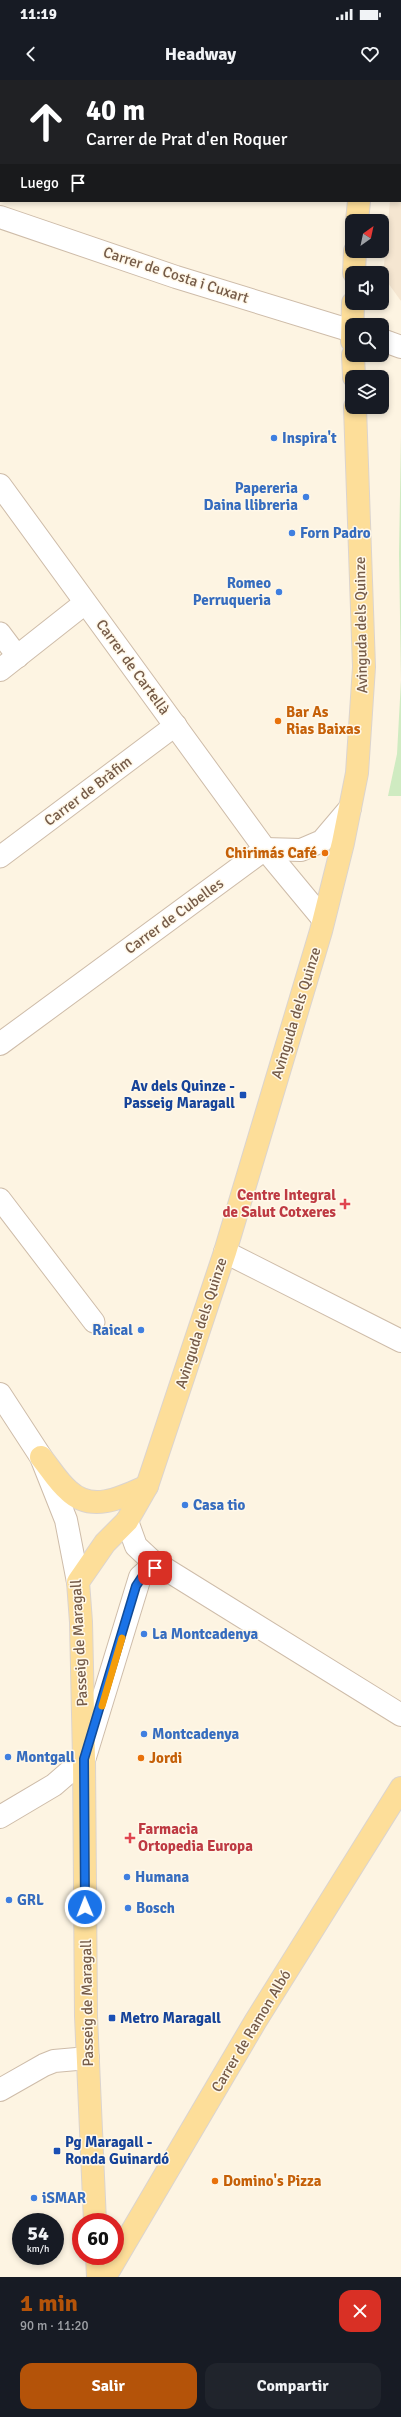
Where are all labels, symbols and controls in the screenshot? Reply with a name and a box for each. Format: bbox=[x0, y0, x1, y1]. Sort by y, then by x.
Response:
text: 11:19 bbox=[20, 5, 57, 23]
icon: back bbox=[20, 43, 42, 65]
text: Headway bbox=[165, 43, 236, 65]
icon: heart bbox=[359, 43, 381, 65]
text: 40 m bbox=[86, 94, 145, 128]
icon: ahead bbox=[20, 96, 72, 148]
text: Carrer de Prat d'en Roquer bbox=[86, 128, 287, 150]
icon: arrive bbox=[67, 172, 89, 194]
text: Luego bbox=[20, 174, 59, 192]
north arrow bbox=[345, 214, 389, 258]
map controls bbox=[345, 214, 389, 414]
street label: Carrer de Costa i Cuxart bbox=[101, 243, 251, 307]
button: sound bbox=[345, 266, 389, 310]
button: search bbox=[345, 318, 389, 362]
button: layers bbox=[345, 370, 389, 414]
place label: Inspira't bbox=[282, 429, 337, 447]
marker: Inspira't bbox=[269, 433, 279, 443]
place label: Papereria Daina llibreria bbox=[204, 479, 298, 514]
marker: Papereria Daina llibreria bbox=[301, 492, 311, 502]
place label: Forn Padro bbox=[300, 524, 371, 542]
marker: Forn Padro bbox=[287, 528, 297, 538]
street label: Avinguda dels Quinze bbox=[351, 557, 371, 693]
place label: Romeo Perruqueria bbox=[193, 574, 271, 609]
marker: Romeo Perruqueria bbox=[274, 587, 284, 597]
street label: Carrer de Cartellà bbox=[92, 616, 174, 718]
place label: Bar As Rias Baixas bbox=[286, 703, 361, 738]
marker: Bar As Rias Baixas bbox=[273, 716, 283, 726]
street label: Carrer de Bràfim bbox=[41, 752, 135, 830]
place label: Chirimás Café bbox=[225, 844, 317, 862]
marker: Chirimás Café bbox=[320, 848, 330, 858]
street label: Carrer de Cubelles bbox=[121, 874, 227, 958]
street label: Avinguda dels Quinze bbox=[267, 945, 325, 1081]
place label: Av dels Quinze - Passeig Maragall bbox=[124, 1077, 235, 1112]
marker: Av dels Quinze - Passeig Maragall bbox=[238, 1090, 248, 1100]
place label: Centre Integral de Salut Cotxeres bbox=[222, 1186, 336, 1221]
marker: Centre Integral de Salut Cotxeres bbox=[339, 1198, 351, 1210]
street label: Avinguda dels Quinze bbox=[171, 1255, 231, 1391]
place label: Raical bbox=[92, 1321, 133, 1339]
marker: Raical bbox=[136, 1325, 146, 1335]
place label: Casa tio bbox=[193, 1496, 246, 1514]
marker: Casa tio bbox=[180, 1500, 190, 1510]
pin bbox=[138, 1551, 172, 1585]
icon: arrive bbox=[144, 1557, 166, 1579]
street label: Passeig de Maragall bbox=[67, 1579, 91, 1707]
place label: La Montcadenya bbox=[152, 1625, 258, 1643]
marker: La Montcadenya bbox=[139, 1629, 149, 1639]
place label: Montcadenya bbox=[152, 1725, 240, 1743]
marker: Montcadenya bbox=[139, 1729, 149, 1739]
place label: Montgall bbox=[16, 1748, 75, 1766]
place label: Jordi bbox=[149, 1749, 182, 1767]
marker: Montgall bbox=[3, 1752, 13, 1762]
marker: Jordi bbox=[136, 1753, 146, 1763]
place label: Farmacia Ortopedia Europa bbox=[138, 1820, 253, 1855]
marker: Farmacia Ortopedia Europa bbox=[125, 1833, 135, 1843]
place label: Humana bbox=[135, 1868, 190, 1886]
marker: Humana bbox=[122, 1872, 132, 1882]
position arrow bbox=[64, 1886, 106, 1928]
place label: GRL bbox=[17, 1891, 44, 1909]
marker: GRL bbox=[4, 1895, 14, 1905]
place label: Bosch bbox=[136, 1899, 175, 1917]
marker: Bosch bbox=[123, 1903, 133, 1913]
street label: Passeig de Maragall bbox=[77, 1939, 97, 2067]
street label: Carrer de Ramon Albó bbox=[207, 1967, 295, 2095]
place label: Metro Maragall bbox=[120, 2009, 221, 2027]
marker: Metro Maragall bbox=[107, 2013, 117, 2023]
place label: Pg Maragall - Ronda Guinardó bbox=[65, 2133, 169, 2168]
marker: Pg Maragall - Ronda Guinardó bbox=[52, 2146, 62, 2156]
place label: Domino's Pizza bbox=[223, 2172, 322, 2190]
marker: Domino's Pizza bbox=[210, 2176, 220, 2186]
place label: iSMAR bbox=[42, 2189, 86, 2207]
marker: iSMAR bbox=[29, 2193, 39, 2203]
speed limit sign: 60 bbox=[72, 2213, 124, 2265]
text: 54 bbox=[27, 2221, 49, 2246]
text: km/h bbox=[27, 2243, 49, 2255]
text: 1 min bbox=[20, 2288, 78, 2318]
button: close bbox=[339, 2290, 381, 2332]
text: 90 m · 11:20 bbox=[20, 2318, 89, 2334]
button: Salir bbox=[20, 2363, 197, 2409]
button: Compartir bbox=[205, 2363, 381, 2409]

